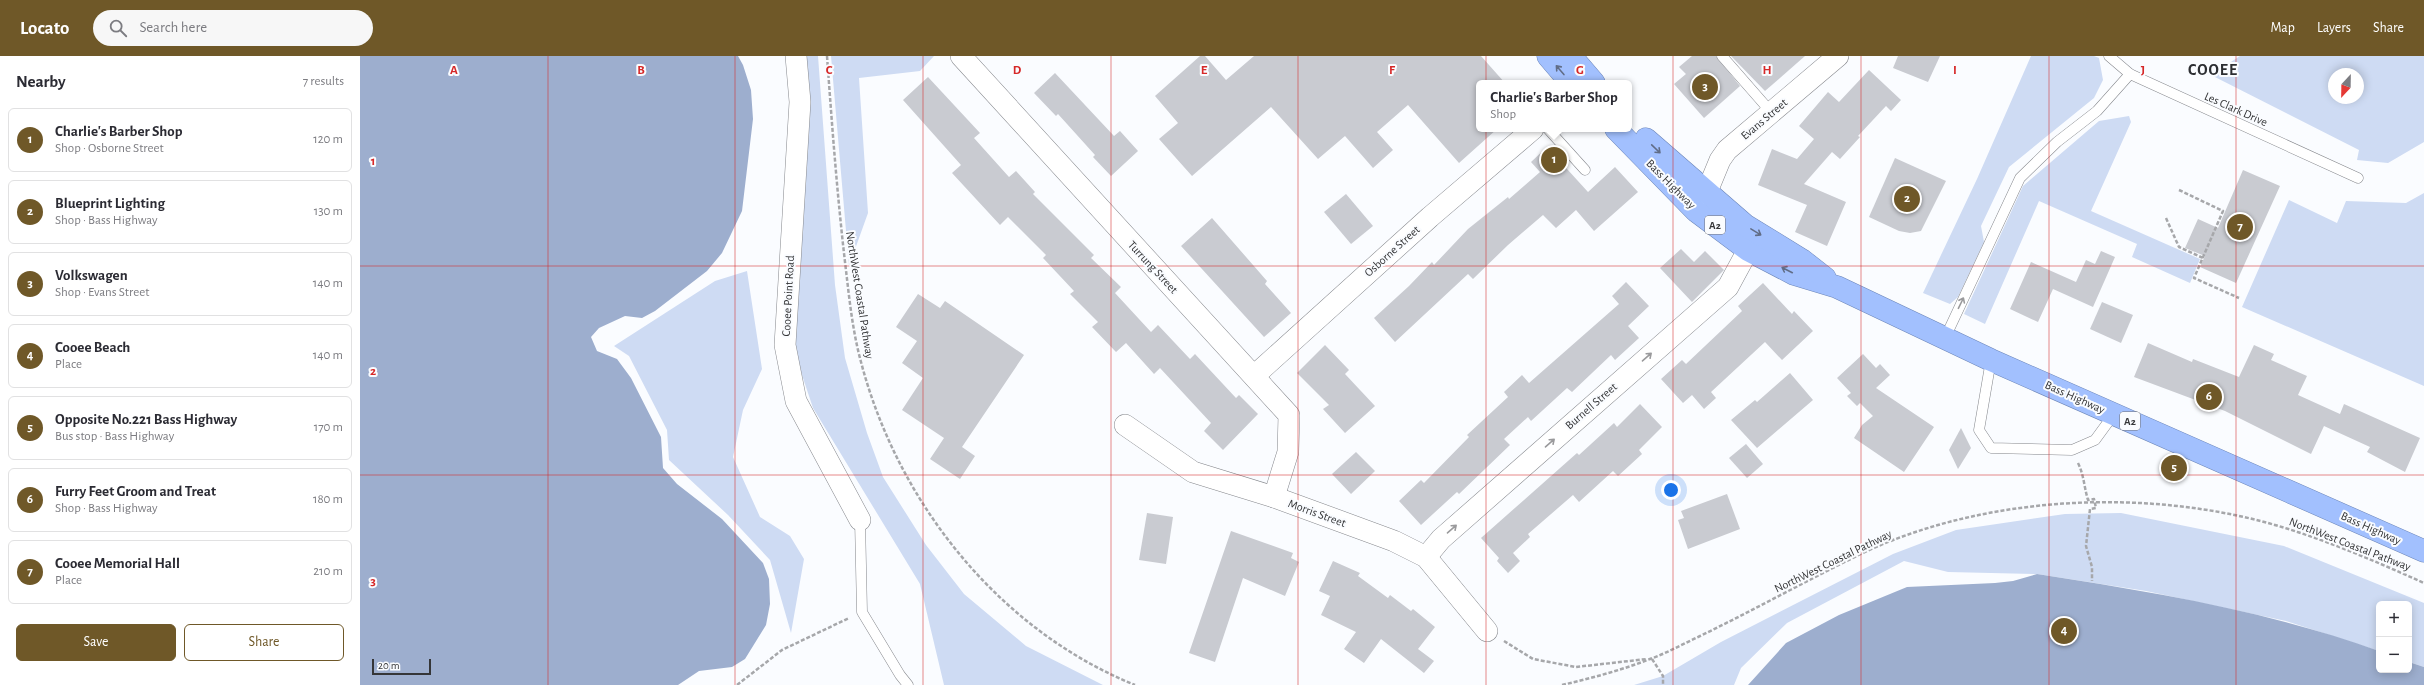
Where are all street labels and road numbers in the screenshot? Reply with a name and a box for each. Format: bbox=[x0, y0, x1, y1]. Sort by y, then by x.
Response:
street label: Les Clark Drive bbox=[2203, 90, 2269, 128]
street label: Evans Street bbox=[1738, 96, 1790, 142]
street label: Bass Highway bbox=[1643, 157, 1698, 212]
road number: A2 bbox=[1705, 216, 1725, 234]
street label: Osborne Street bbox=[1362, 223, 1422, 279]
street label: NorthWest Coastal Pathway bbox=[843, 230, 876, 360]
street label: Turrung Street bbox=[1126, 238, 1180, 296]
street label: Cooee Point Road bbox=[780, 255, 796, 337]
street label: Bass Highway bbox=[2043, 378, 2107, 416]
street label: Burnell Street bbox=[1563, 380, 1619, 432]
road number: A2 bbox=[2120, 412, 2140, 430]
street label: Morris Street bbox=[1287, 497, 1348, 529]
street label: Bass Highway bbox=[2339, 509, 2403, 547]
street label: NorthWest Coastal Pathway bbox=[2287, 515, 2412, 574]
street label: NorthWest Coastal Pathway bbox=[1772, 527, 1894, 596]

